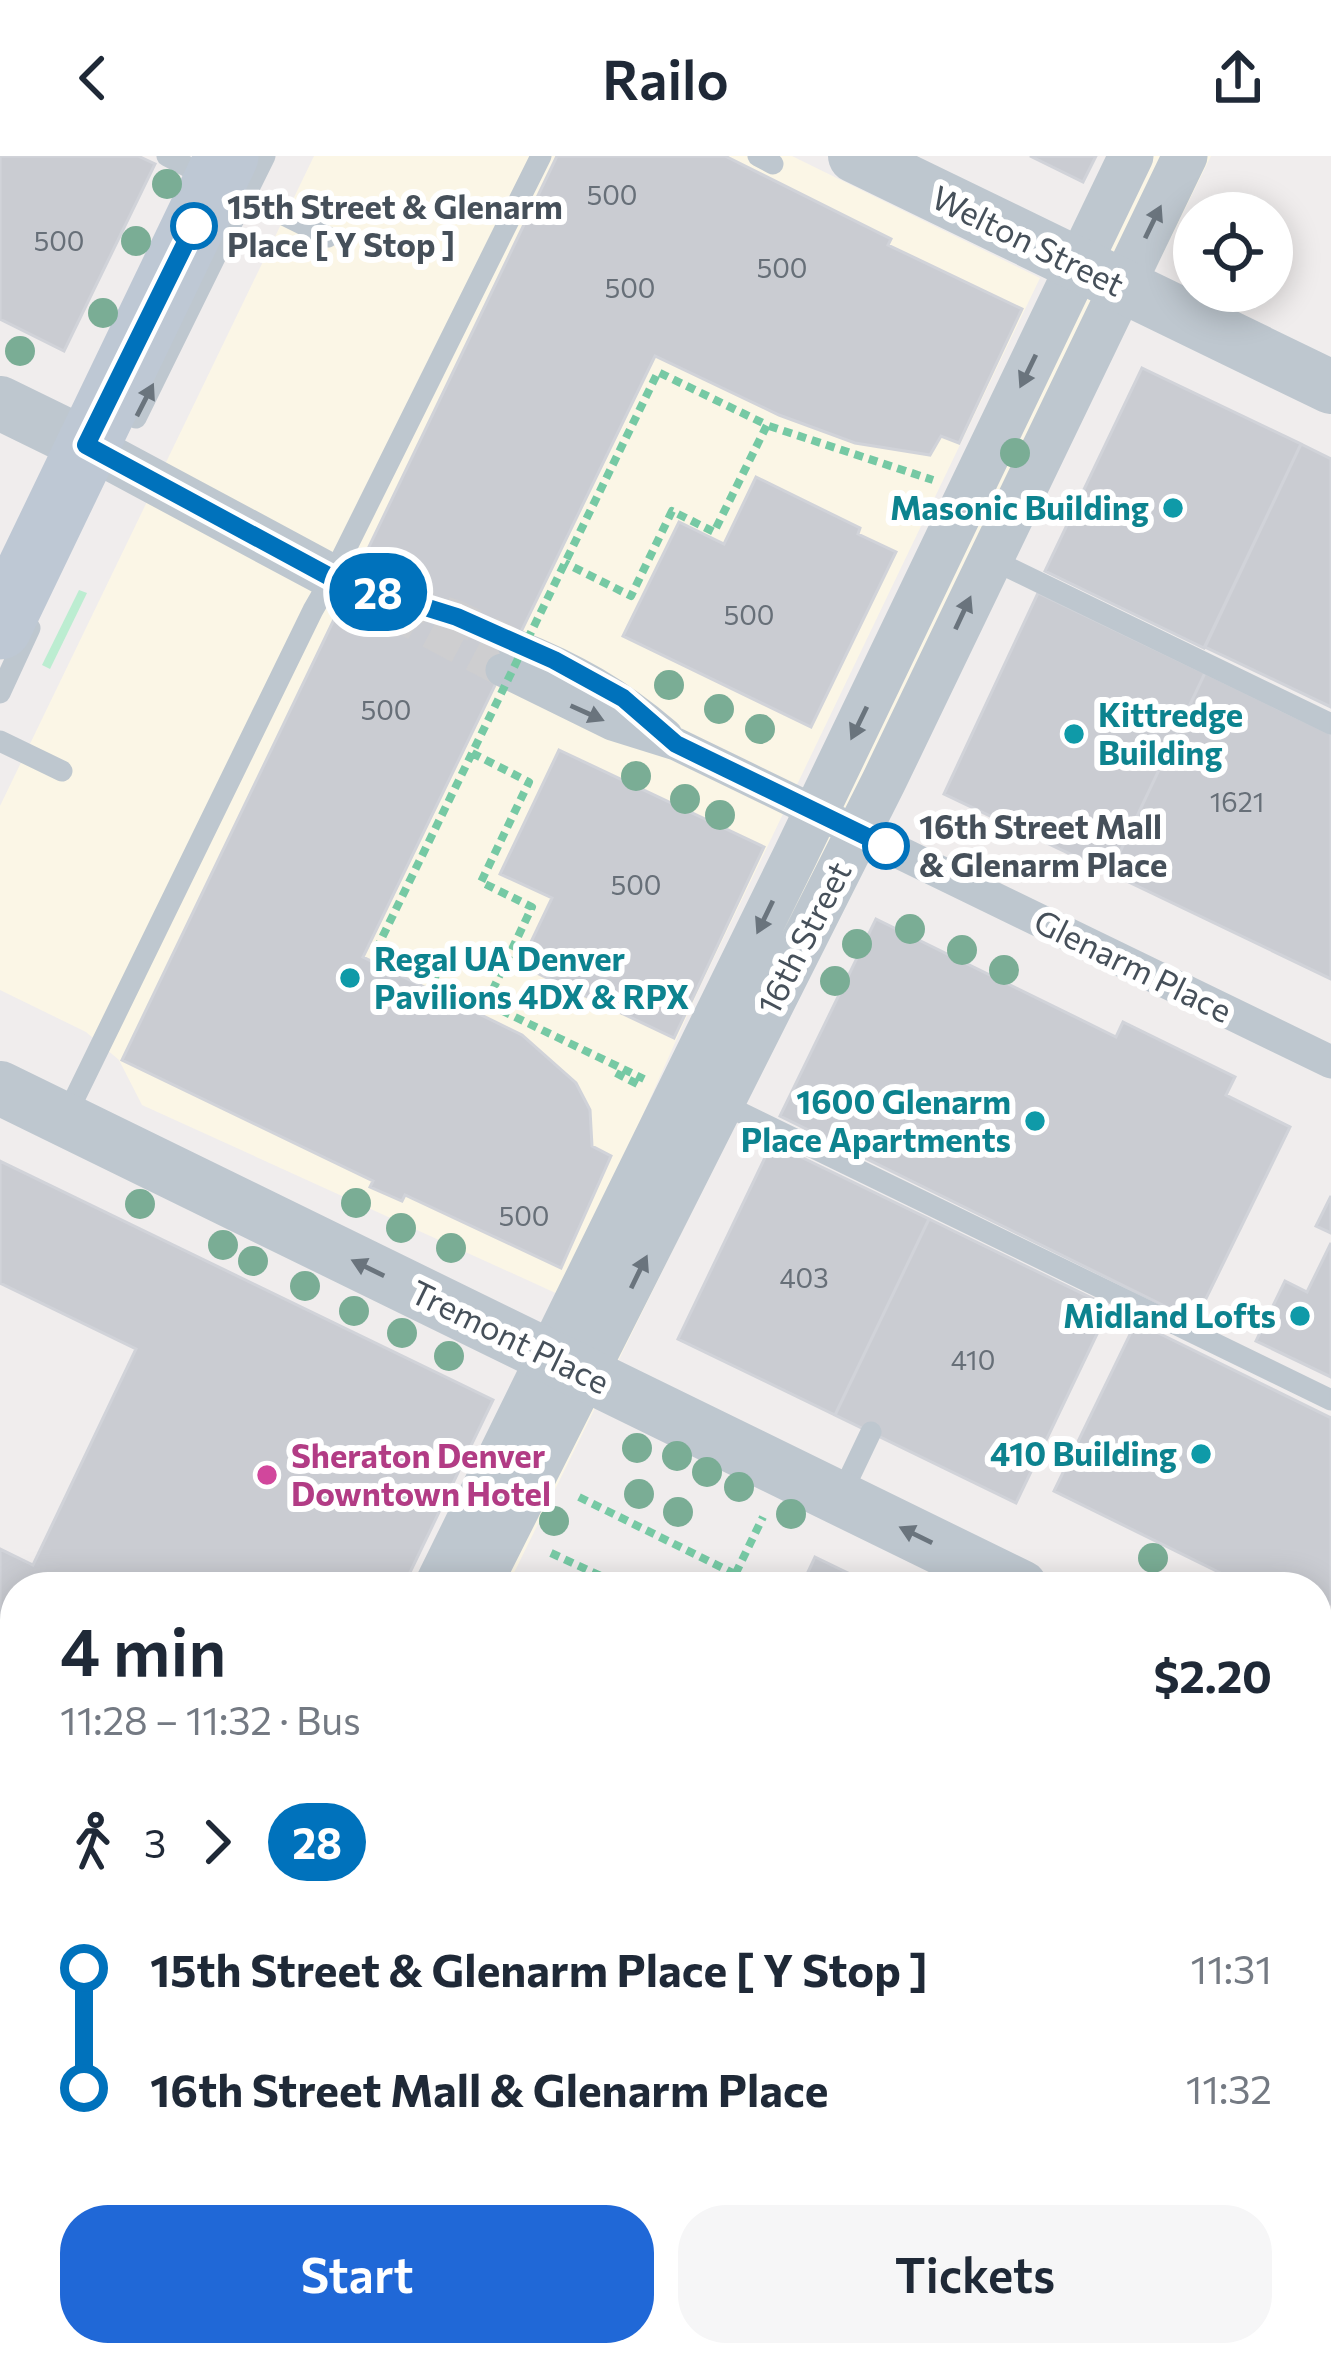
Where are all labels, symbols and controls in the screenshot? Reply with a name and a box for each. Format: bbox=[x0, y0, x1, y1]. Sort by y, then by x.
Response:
icon: back bbox=[60, 45, 126, 111]
text: Railo bbox=[602, 45, 729, 111]
icon: share bbox=[1205, 45, 1271, 111]
street label: Welton Street bbox=[926, 175, 1131, 304]
house number: 500 bbox=[587, 178, 637, 211]
place label: 15th Street & Glenarm Place [ Y Stop ] bbox=[227, 185, 563, 264]
map controls bbox=[1173, 192, 1293, 312]
button: locate bbox=[1173, 192, 1293, 312]
marker: 15th Street & Glenarm Place [ Y Stop ] bbox=[172, 204, 216, 248]
one-way arrow bbox=[1143, 204, 1163, 239]
house number: 500 bbox=[34, 224, 84, 257]
house number: 500 bbox=[757, 251, 807, 284]
house number: 500 bbox=[605, 271, 655, 304]
one-way arrow bbox=[1018, 354, 1038, 389]
one-way arrow bbox=[134, 383, 154, 417]
place label: Masonic Building bbox=[890, 486, 1149, 527]
marker: Masonic Building bbox=[1160, 495, 1186, 521]
line badge: 28 bbox=[324, 553, 432, 631]
text: 28 bbox=[353, 566, 403, 618]
one-way arrow bbox=[953, 595, 973, 630]
house number: 500 bbox=[724, 598, 774, 631]
house number: 500 bbox=[361, 693, 411, 726]
place label: Kittredge Building bbox=[1098, 693, 1243, 772]
one-way arrow bbox=[569, 703, 604, 723]
one-way arrow bbox=[849, 706, 869, 741]
marker: Kittredge Building bbox=[1061, 721, 1087, 747]
house number: 1621 bbox=[1210, 785, 1264, 818]
place label: 16th Street Mall & Glenarm Place bbox=[919, 805, 1167, 884]
marker: 16th Street Mall & Glenarm Place bbox=[864, 824, 908, 868]
street label: 16th Street bbox=[747, 854, 859, 1021]
house number: 500 bbox=[611, 868, 661, 901]
street label: Glenarm Place bbox=[1028, 899, 1239, 1030]
one-way arrow bbox=[755, 900, 775, 935]
place label: Regal UA Denver Pavilions 4DX & RPX bbox=[374, 937, 690, 1016]
marker: Regal UA Denver Pavilions 4DX & RPX bbox=[337, 965, 363, 991]
place label: 1600 Glenarm Place Apartments bbox=[741, 1080, 1011, 1159]
marker: 1600 Glenarm Place Apartments bbox=[1022, 1108, 1048, 1134]
house number: 500 bbox=[499, 1199, 549, 1232]
one-way arrow bbox=[629, 1254, 649, 1289]
one-way arrow bbox=[350, 1258, 385, 1278]
house number: 403 bbox=[779, 1261, 829, 1294]
street label: Tremont Place bbox=[405, 1270, 617, 1401]
place label: Midland Lofts bbox=[1063, 1294, 1276, 1335]
marker: Midland Lofts bbox=[1287, 1303, 1313, 1329]
house number: 410 bbox=[951, 1343, 995, 1376]
place label: 410 Building bbox=[990, 1432, 1177, 1473]
place label: Sheraton Denver Downtown Hotel bbox=[291, 1434, 551, 1513]
marker: 410 Building bbox=[1188, 1441, 1214, 1467]
marker: Sheraton Denver Downtown Hotel bbox=[254, 1462, 280, 1488]
one-way arrow bbox=[899, 1526, 933, 1546]
text: 4 min bbox=[60, 1609, 226, 1690]
text: $2.20 bbox=[1153, 1647, 1272, 1702]
text: 11:28 – 11:32 · Bus bbox=[60, 1695, 361, 1743]
icon: walk bbox=[60, 1809, 126, 1875]
icon: forward bbox=[184, 1809, 250, 1875]
text: 28 bbox=[292, 1816, 342, 1868]
text: 3 bbox=[144, 1818, 166, 1866]
text: 15th Street & Glenarm Place [ Y Stop ] bbox=[150, 1941, 928, 1996]
text: 11:31 bbox=[1191, 1944, 1272, 1992]
text: 16th Street Mall & Glenarm Place bbox=[150, 2061, 828, 2116]
text: 11:32 bbox=[1186, 2064, 1272, 2112]
button: Start bbox=[60, 2205, 654, 2343]
button: Tickets bbox=[678, 2205, 1272, 2343]

